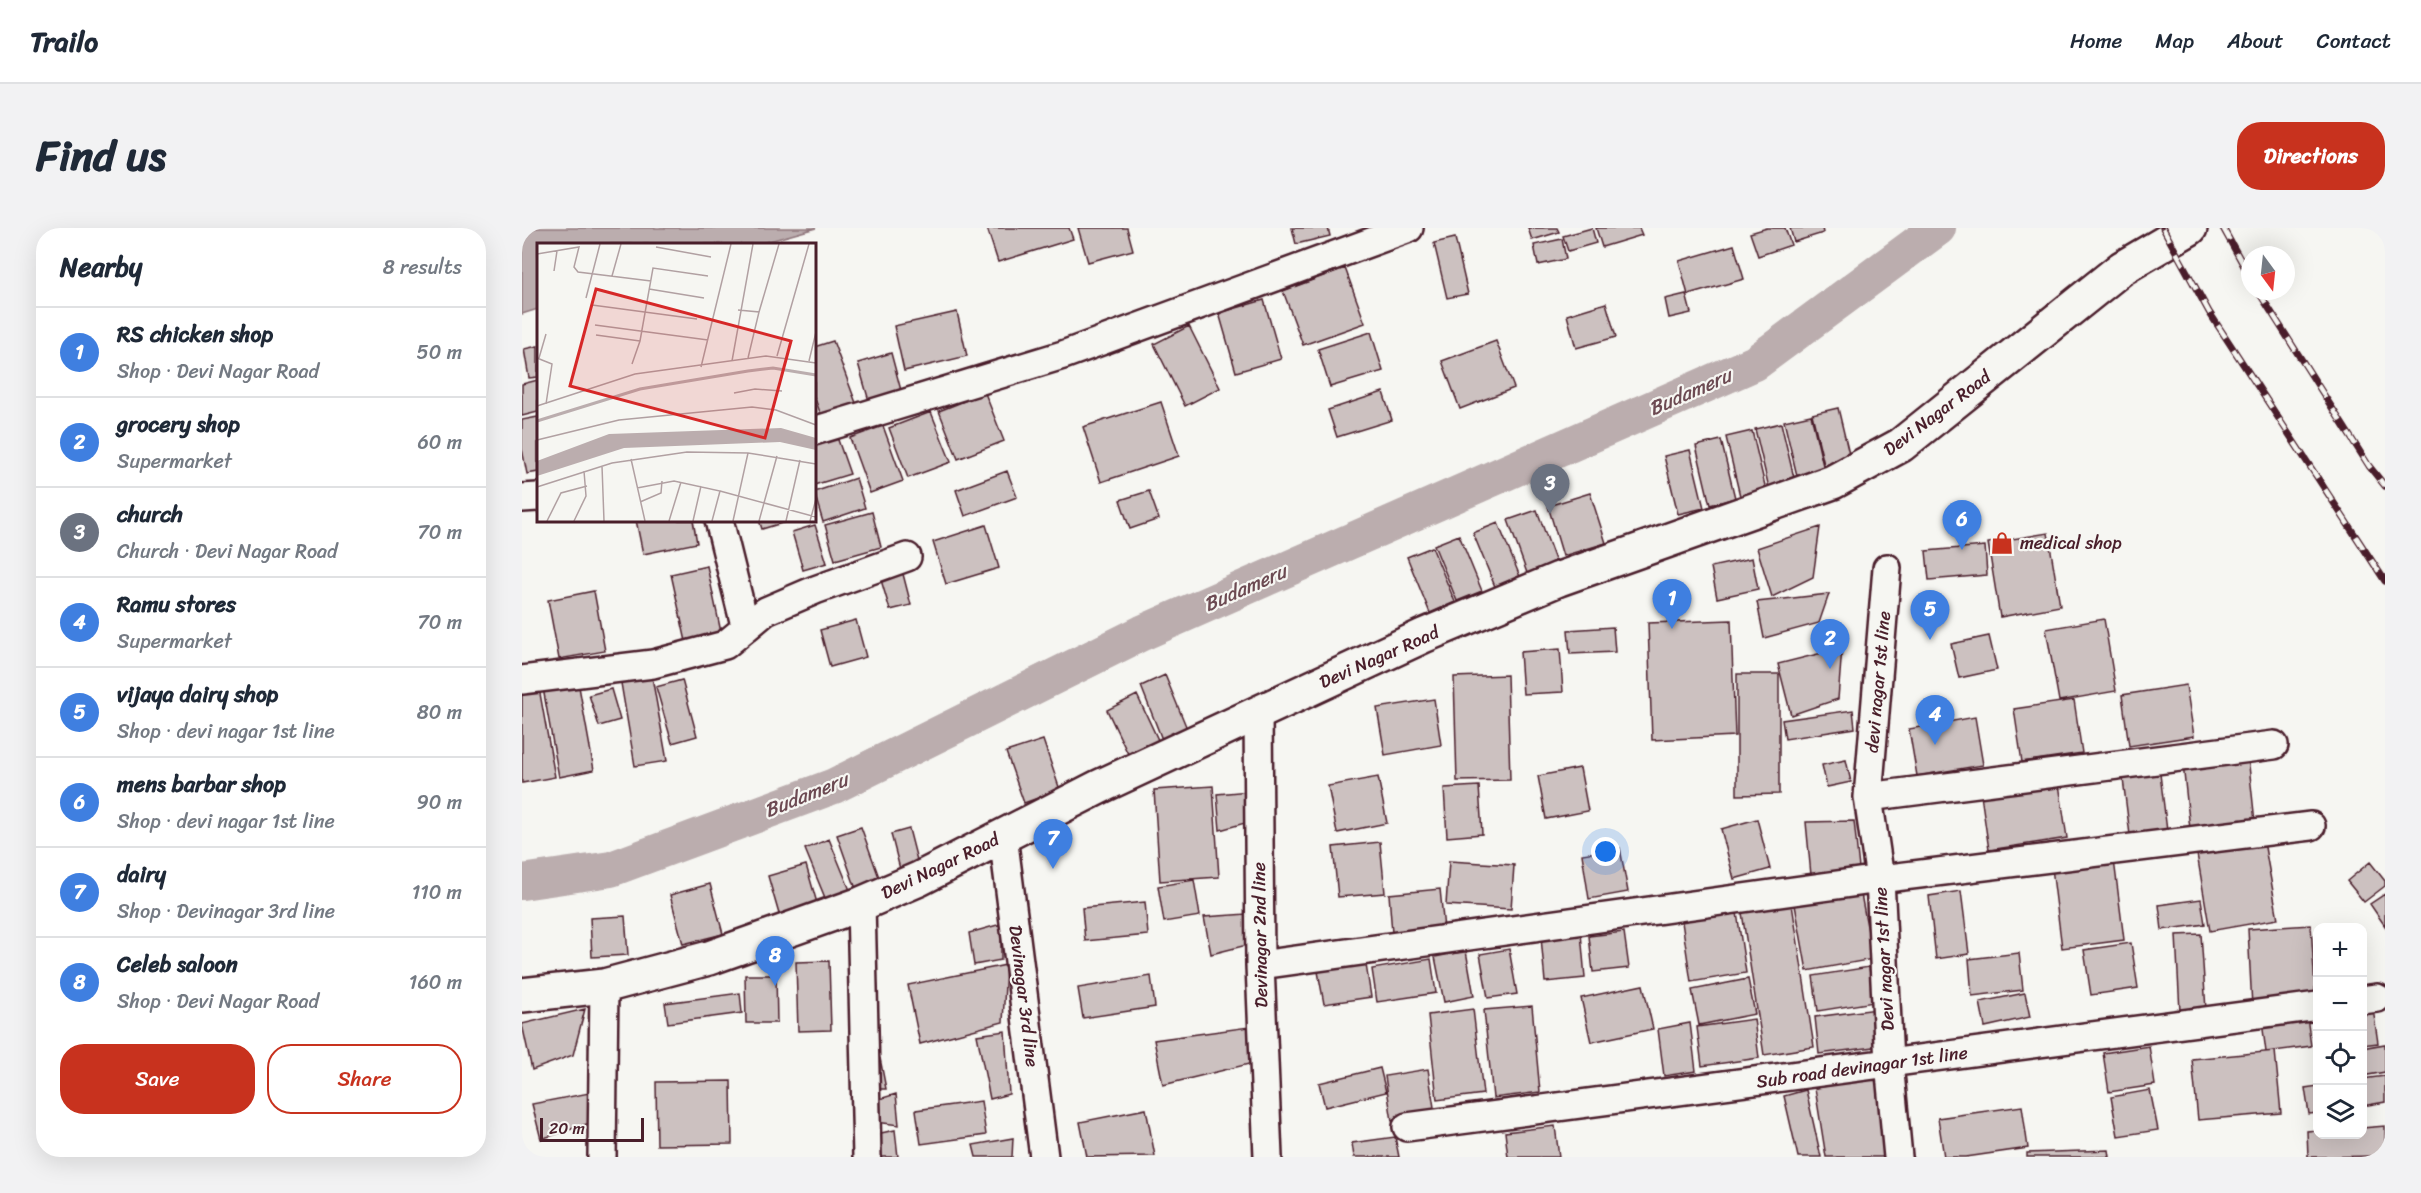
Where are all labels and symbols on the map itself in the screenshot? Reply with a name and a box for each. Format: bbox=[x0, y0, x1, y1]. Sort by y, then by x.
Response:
inset map bbox=[537, 243, 816, 522]
north arrow bbox=[2241, 246, 2295, 300]
water label: Budameru bbox=[1643, 357, 1739, 426]
street label: Devi Nagar Road bbox=[1876, 361, 1999, 464]
pin: 3 bbox=[1530, 464, 1570, 514]
pin: 6 bbox=[1942, 500, 1982, 550]
place label: medical shop bbox=[2020, 527, 2122, 559]
shop icon: medical shop bbox=[1989, 530, 2015, 556]
water label: Budameru bbox=[1198, 553, 1294, 622]
pin: 1 bbox=[1652, 580, 1692, 629]
pin: 5 bbox=[1910, 590, 1950, 640]
street label: devi nagar 1st line bbox=[1856, 610, 1900, 754]
street label: Devi Nagar Road bbox=[1314, 616, 1445, 698]
pin: 2 bbox=[1810, 620, 1850, 669]
pin: 4 bbox=[1916, 696, 1954, 745]
water label: Budameru bbox=[759, 761, 855, 828]
pin: 7 bbox=[1034, 820, 1072, 869]
street label: Devi Nagar Road bbox=[875, 823, 1006, 909]
your location bbox=[1591, 837, 1620, 866]
street label: Devinagar 2nd line bbox=[1243, 862, 1277, 1008]
street label: Devi nagar 1st line bbox=[1864, 886, 1904, 1032]
street label: Devinagar 3rd line bbox=[999, 923, 1049, 1069]
pin: 8 bbox=[756, 936, 794, 986]
street label: Sub road devinagar 1st line bbox=[1754, 1036, 1970, 1098]
scale bar bbox=[540, 1115, 644, 1142]

